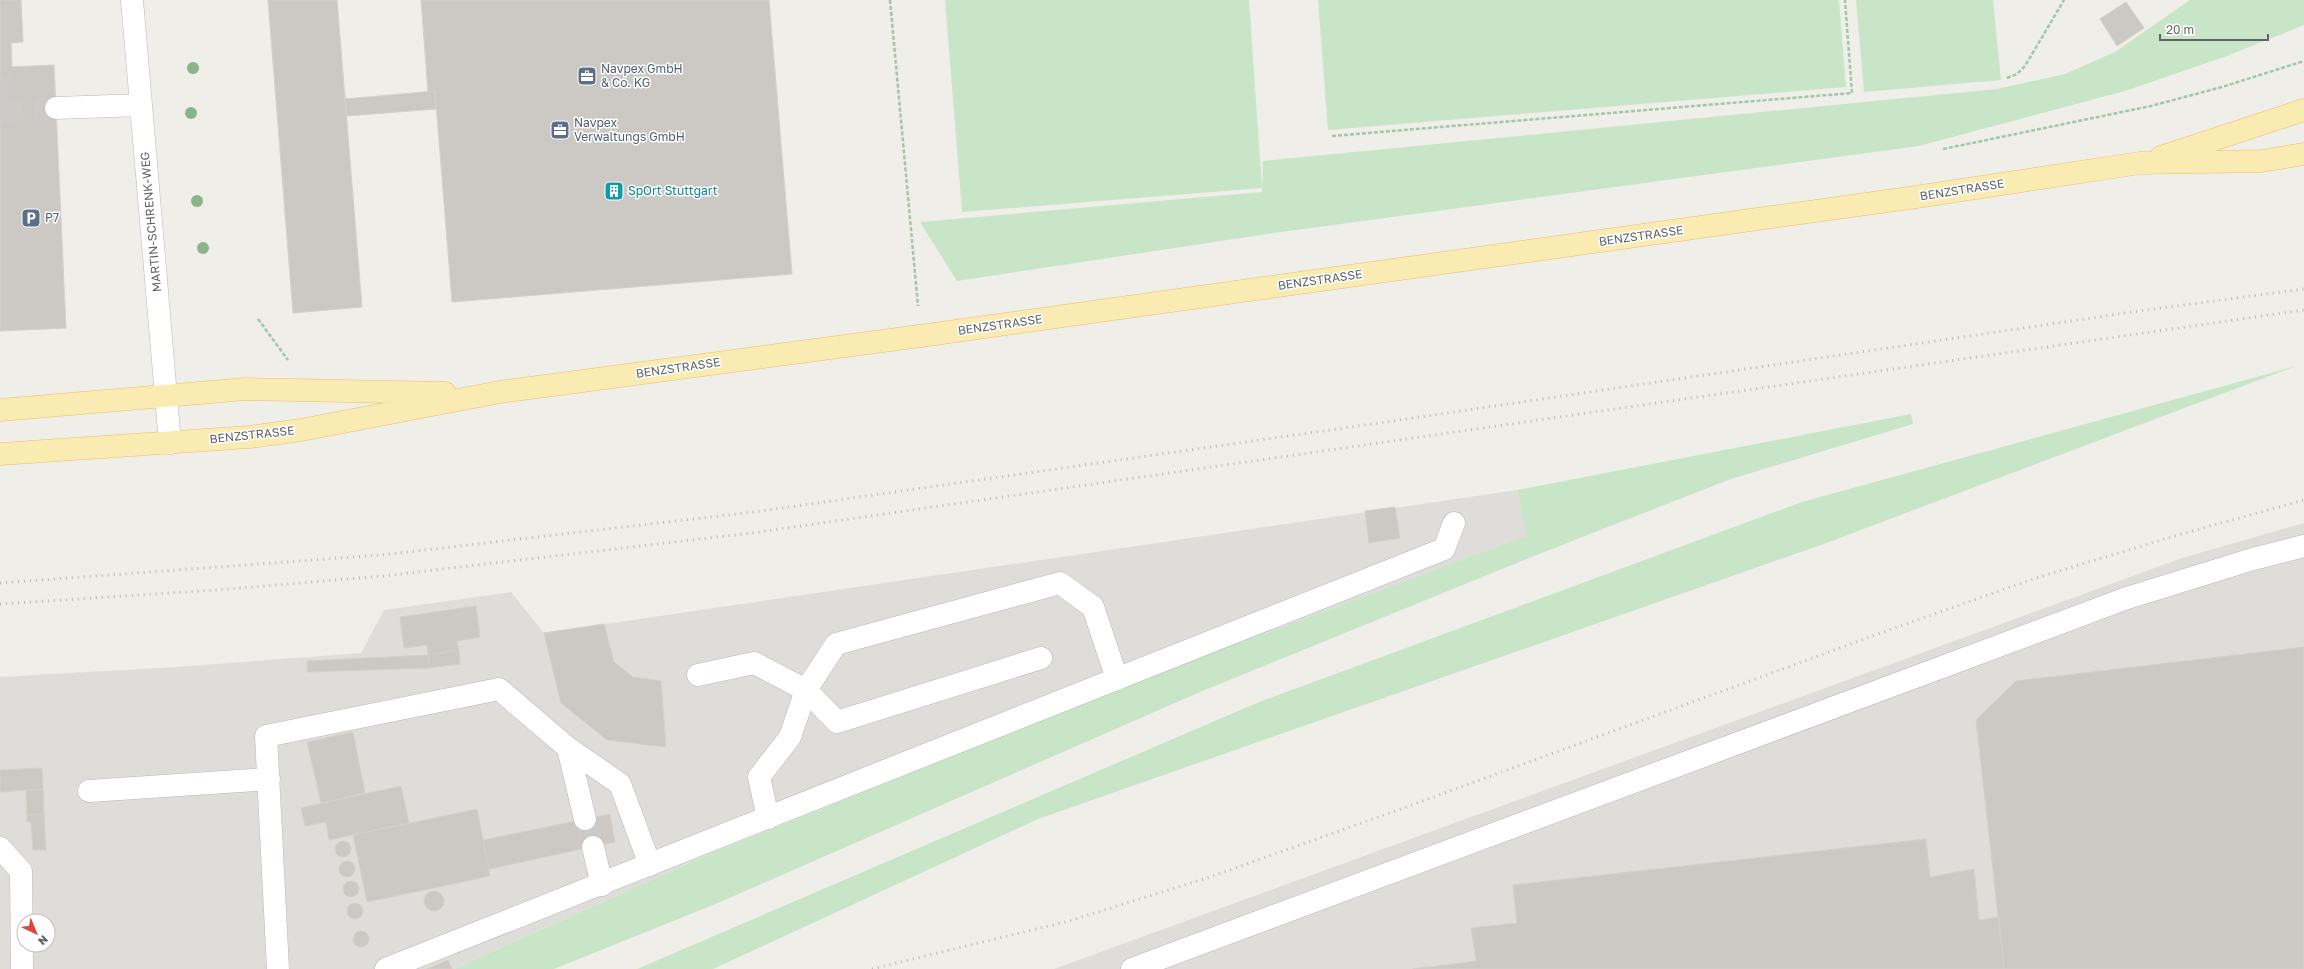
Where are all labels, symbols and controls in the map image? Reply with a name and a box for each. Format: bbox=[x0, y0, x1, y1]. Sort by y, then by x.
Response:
scale bar bbox=[2160, 16, 2268, 42]
text: 20 m bbox=[2166, 22, 2194, 37]
place label: Navpex GmbH & Co. KG bbox=[601, 61, 683, 90]
office icon: Navpex GmbH & Co. KG bbox=[576, 65, 598, 87]
place label: Navpex Verwaltungs GmbH bbox=[574, 115, 685, 144]
office icon: Navpex Verwaltungs GmbH bbox=[549, 119, 571, 141]
street label: MARTIN-SCHRENK-WEG bbox=[137, 151, 164, 293]
street label: BENZSTRASSE bbox=[1919, 175, 2005, 204]
building icon: SpOrt Stuttgart bbox=[603, 180, 625, 202]
place label: SpOrt Stuttgart bbox=[628, 183, 718, 198]
parking icon: P7 bbox=[20, 207, 42, 229]
place label: P7 bbox=[45, 210, 59, 225]
street label: BENZSTRASSE bbox=[1598, 222, 1684, 249]
street label: BENZSTRASSE bbox=[1277, 266, 1363, 293]
street label: BENZSTRASSE bbox=[957, 311, 1043, 338]
street label: BENZSTRASSE bbox=[635, 354, 721, 381]
street label: BENZSTRASSE bbox=[209, 423, 295, 446]
north arrow bbox=[16, 913, 56, 953]
text: N bbox=[36, 933, 51, 948]

